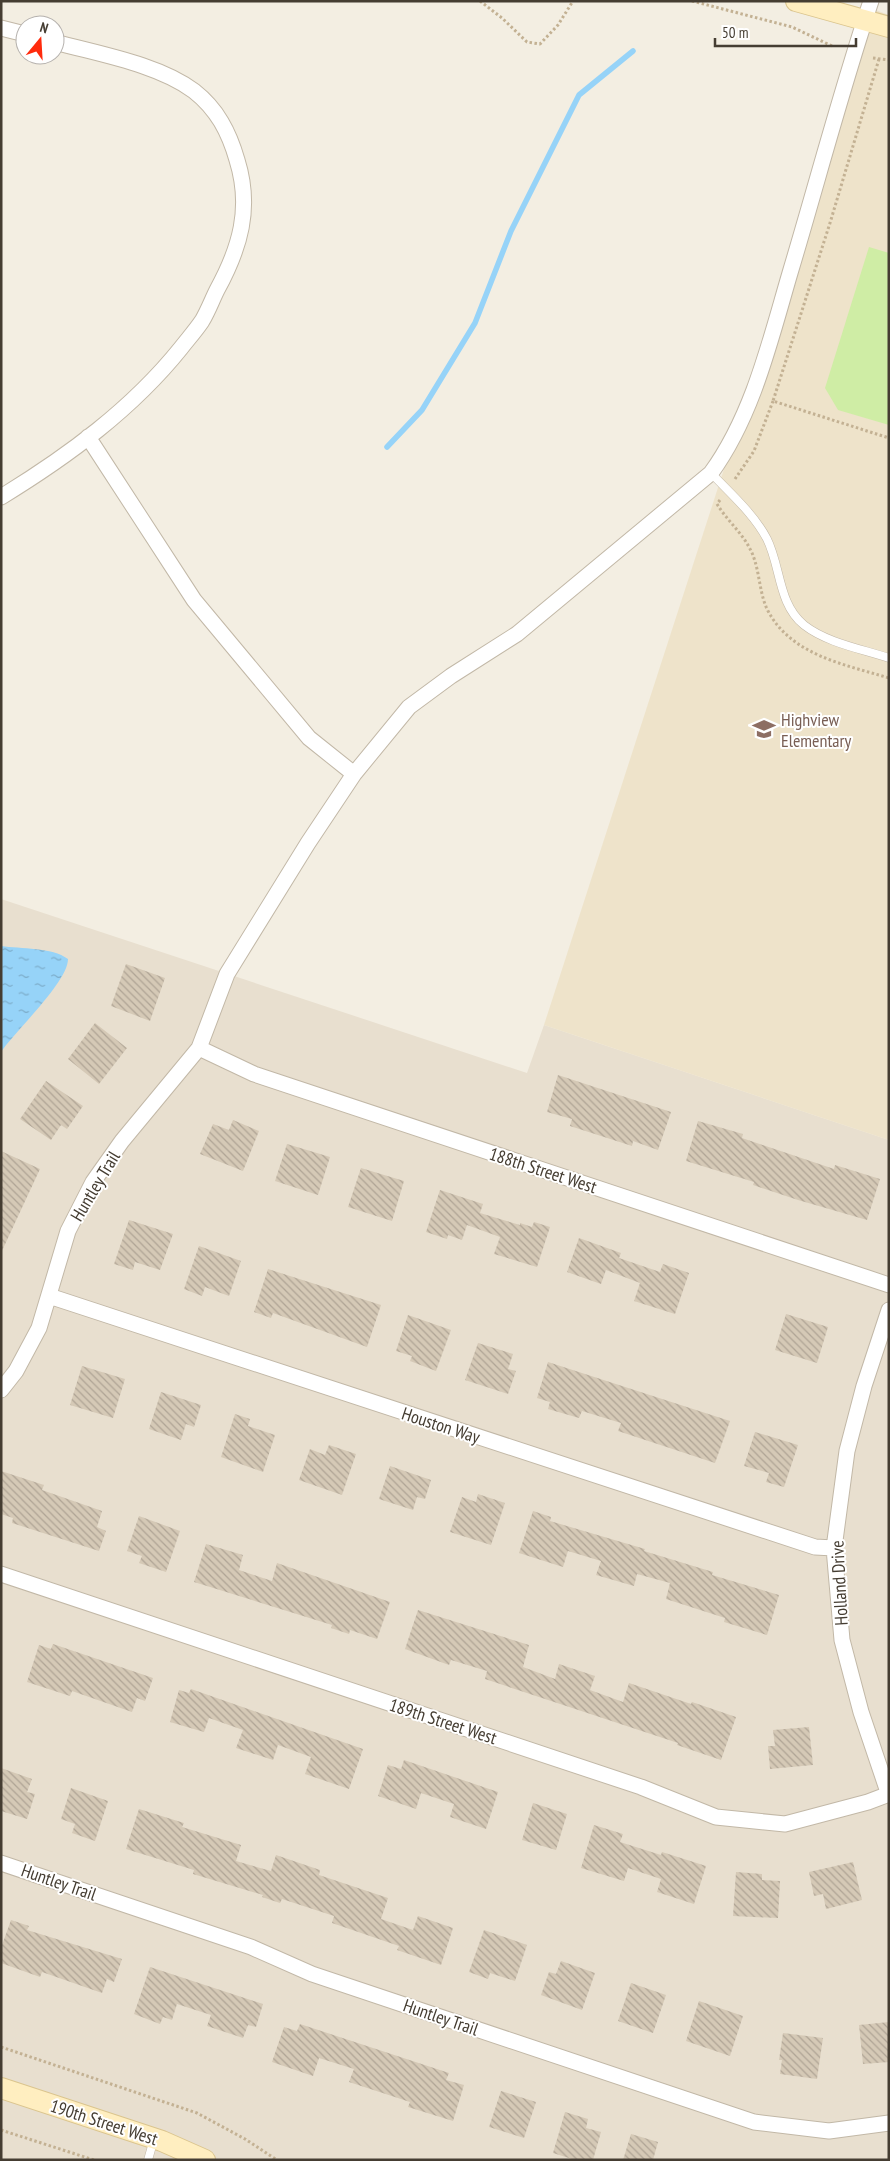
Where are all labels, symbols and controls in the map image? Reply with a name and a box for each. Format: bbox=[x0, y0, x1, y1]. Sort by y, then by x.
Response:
north arrow bbox=[15, 15, 65, 65]
scale bar bbox=[715, 15, 856, 47]
text: N bbox=[38, 18, 50, 37]
text: 50 m bbox=[722, 23, 748, 42]
place label: Highview Elementary bbox=[781, 708, 851, 752]
school or university icon: Highview Elementary bbox=[751, 716, 777, 742]
street label: 188th Street West bbox=[486, 1142, 600, 1198]
street label: Huntley Trail bbox=[65, 1146, 125, 1225]
street label: Houston Way bbox=[399, 1402, 483, 1448]
street label: Holland Drive bbox=[825, 1540, 853, 1626]
street label: 189th Street West bbox=[386, 1693, 500, 1749]
street label: Huntley Trail bbox=[18, 1858, 100, 1906]
street label: Huntley Trail bbox=[400, 1993, 482, 2041]
street label: 190th Street West bbox=[47, 2094, 161, 2150]

